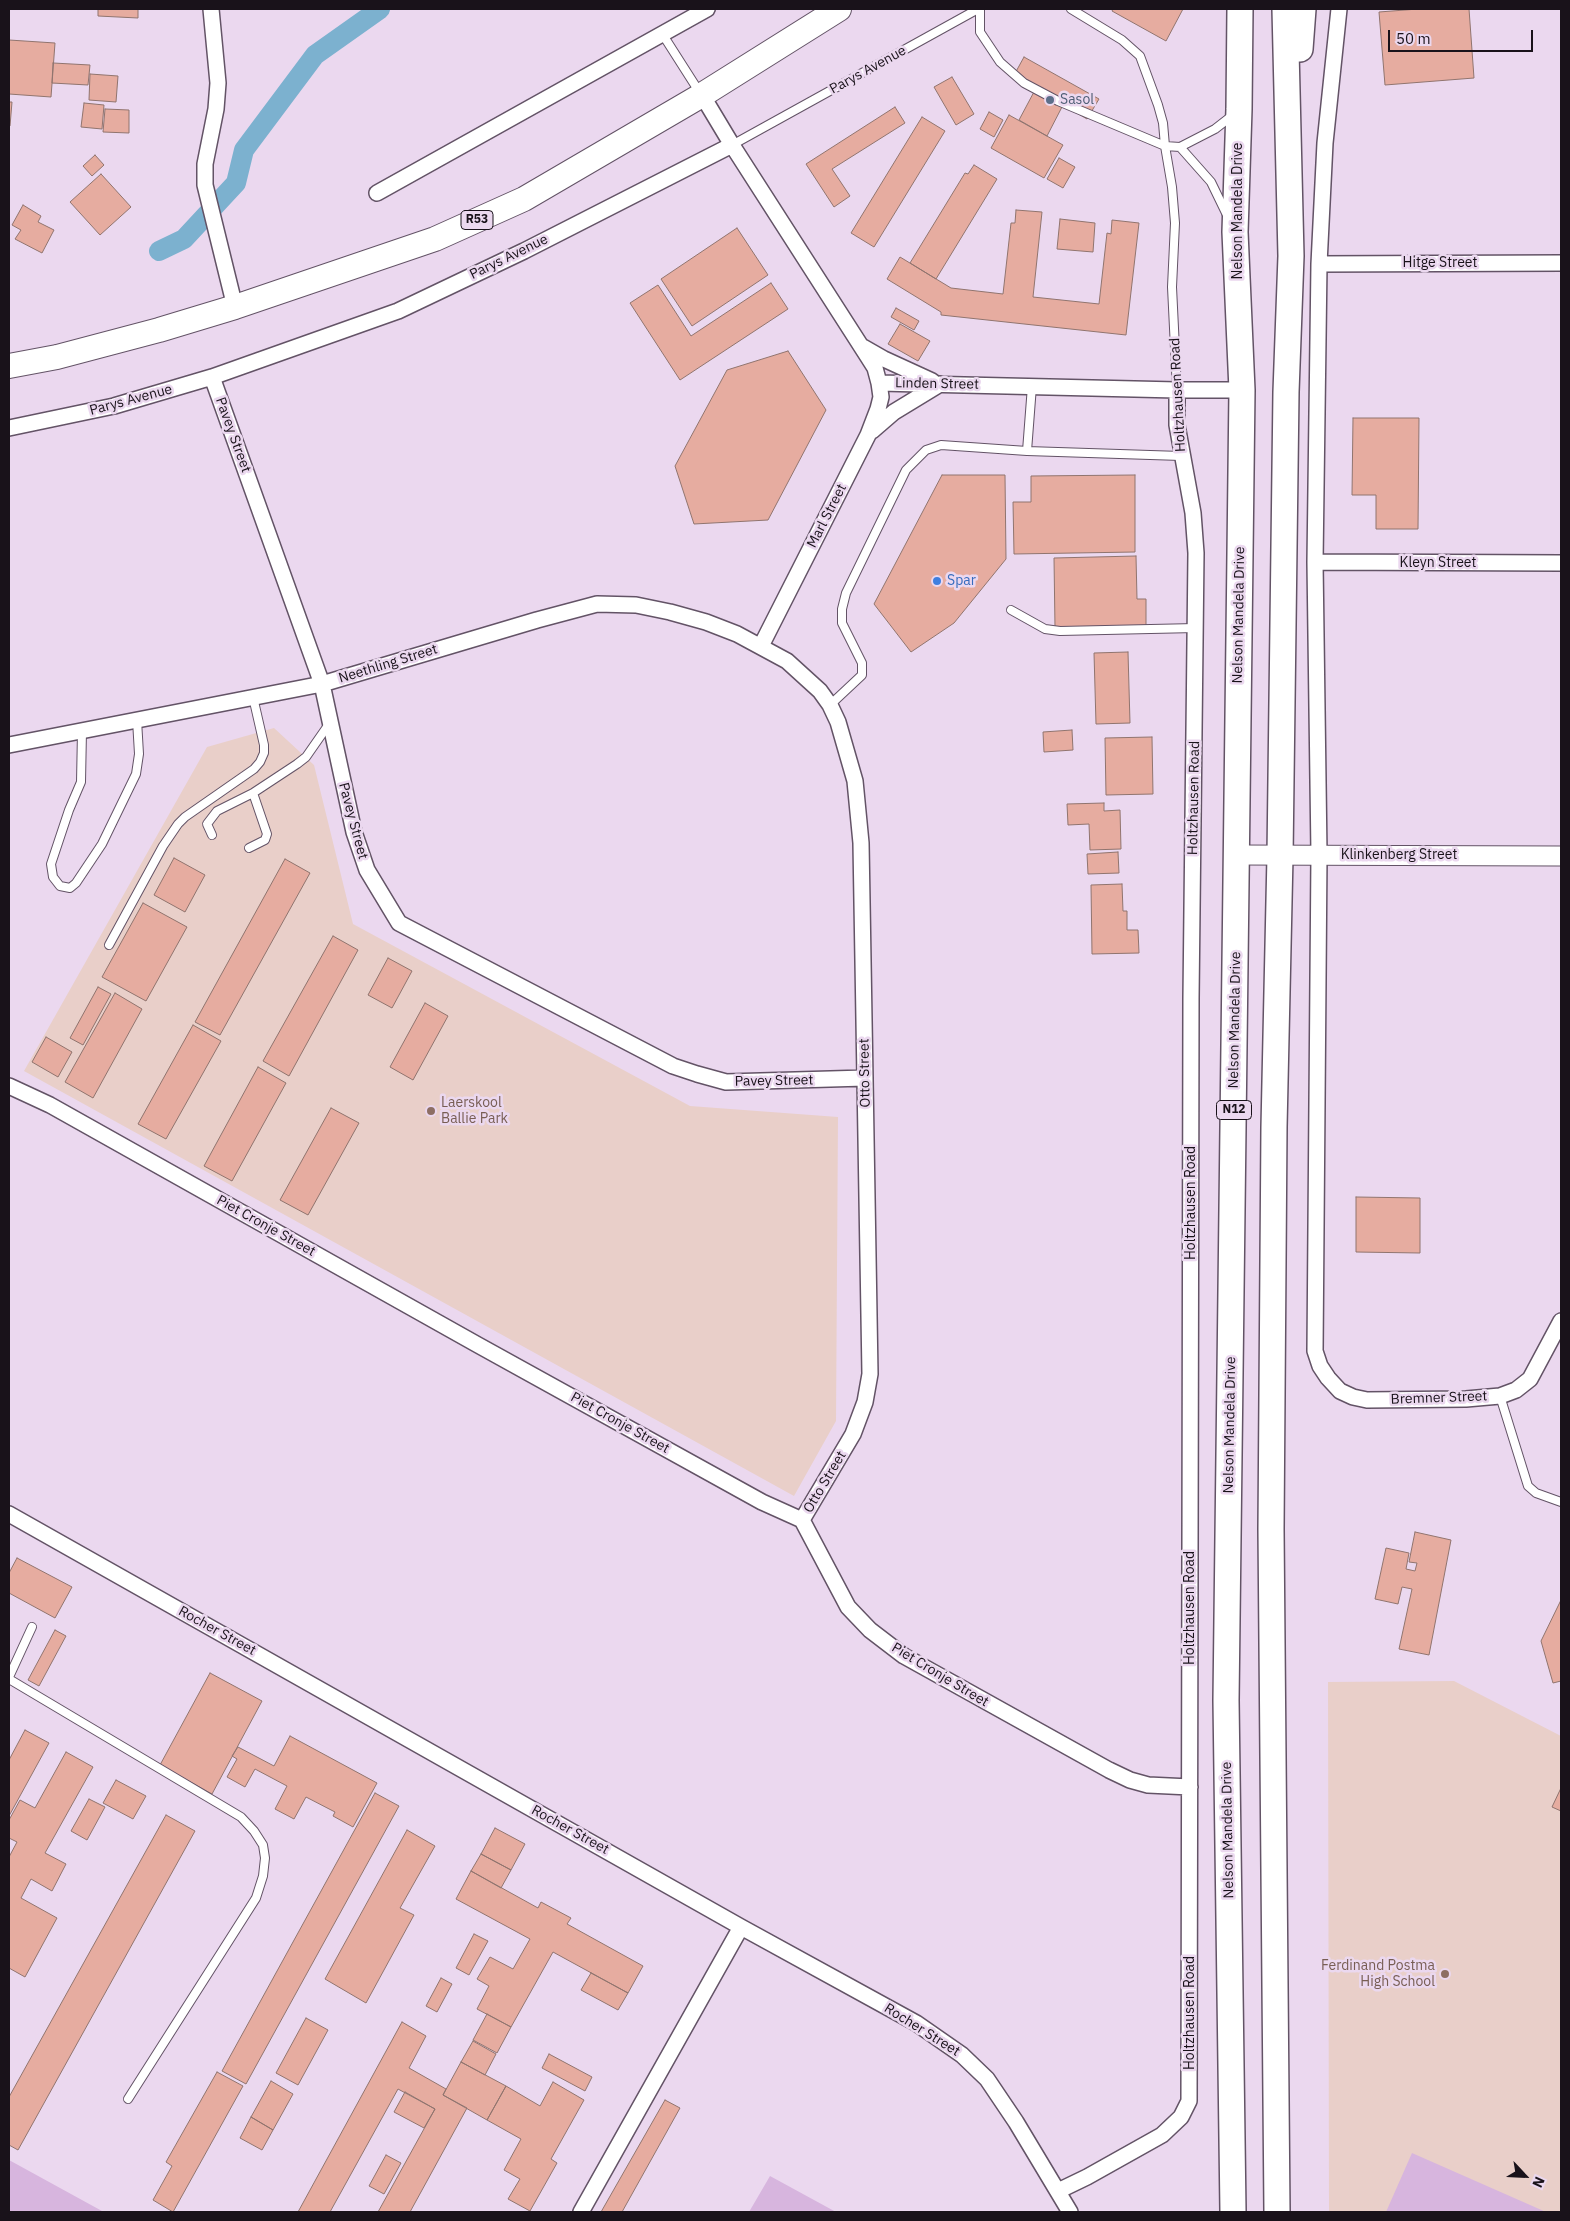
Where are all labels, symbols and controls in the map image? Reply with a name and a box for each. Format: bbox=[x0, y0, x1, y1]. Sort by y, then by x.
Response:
scale bar bbox=[1390, 20, 1535, 52]
text: 50 m bbox=[1396, 29, 1431, 48]
street label: Parys Avenue bbox=[827, 42, 909, 98]
place label: Sasol bbox=[1060, 92, 1094, 108]
marker: Sasol bbox=[1044, 94, 1056, 106]
street label: Nelson Mandela Drive bbox=[1230, 143, 1246, 279]
road number: R53 bbox=[461, 210, 493, 230]
street label: Parys Avenue bbox=[467, 231, 551, 283]
street label: Hitge Street bbox=[1403, 255, 1477, 271]
street label: Holtzhausen Road bbox=[1167, 338, 1189, 452]
street label: Linden Street bbox=[895, 375, 979, 393]
street label: Parys Avenue bbox=[88, 381, 174, 419]
street label: Pavey Street bbox=[212, 395, 254, 475]
street label: Marl Street bbox=[804, 481, 850, 551]
street label: Nelson Mandela Drive bbox=[1229, 546, 1249, 684]
street label: Kleyn Street bbox=[1400, 555, 1476, 571]
place label: Spar bbox=[947, 573, 976, 589]
marker: Spar bbox=[931, 575, 943, 587]
street label: Neethling Street bbox=[337, 641, 439, 687]
street label: Holtzhausen Road bbox=[1185, 741, 1203, 855]
street label: Pavey Street bbox=[335, 781, 371, 861]
street label: Klinkenberg Street bbox=[1341, 847, 1457, 863]
street label: Nelson Mandela Drive bbox=[1225, 951, 1245, 1089]
street label: Otto Street bbox=[856, 1038, 874, 1108]
street label: Pavey Street bbox=[734, 1072, 814, 1090]
place label: Laerskool Ballie Park bbox=[441, 1095, 508, 1128]
road number: N12 bbox=[1216, 1100, 1252, 1120]
marker: Laerskool Ballie Park bbox=[425, 1105, 437, 1117]
street label: Holtzhausen Road bbox=[1183, 1146, 1199, 1260]
street label: Piet Cronje Street bbox=[214, 1192, 318, 1260]
street label: Nelson Mandela Drive bbox=[1220, 1356, 1240, 1494]
street label: Bremner Street bbox=[1390, 1388, 1488, 1408]
street label: Piet Cronje Street bbox=[568, 1389, 672, 1457]
street label: Otto Street bbox=[800, 1448, 850, 1516]
street label: Holtzhausen Road bbox=[1182, 1551, 1198, 1665]
street label: Rocher Street bbox=[175, 1603, 259, 1659]
street label: Piet Cronje Street bbox=[888, 1639, 992, 1711]
street label: Nelson Mandela Drive bbox=[1218, 1761, 1238, 1899]
street label: Rocher Street bbox=[528, 1802, 612, 1858]
street label: Holtzhausen Road bbox=[1182, 1956, 1198, 2070]
place label: Ferdinand Postma High School bbox=[1321, 1958, 1435, 1990]
marker: Ferdinand Postma High School bbox=[1439, 1968, 1451, 1980]
street label: Rocher Street bbox=[881, 2000, 963, 2060]
north arrow bbox=[1500, 2151, 1550, 2201]
text: N bbox=[1528, 2174, 1549, 2191]

